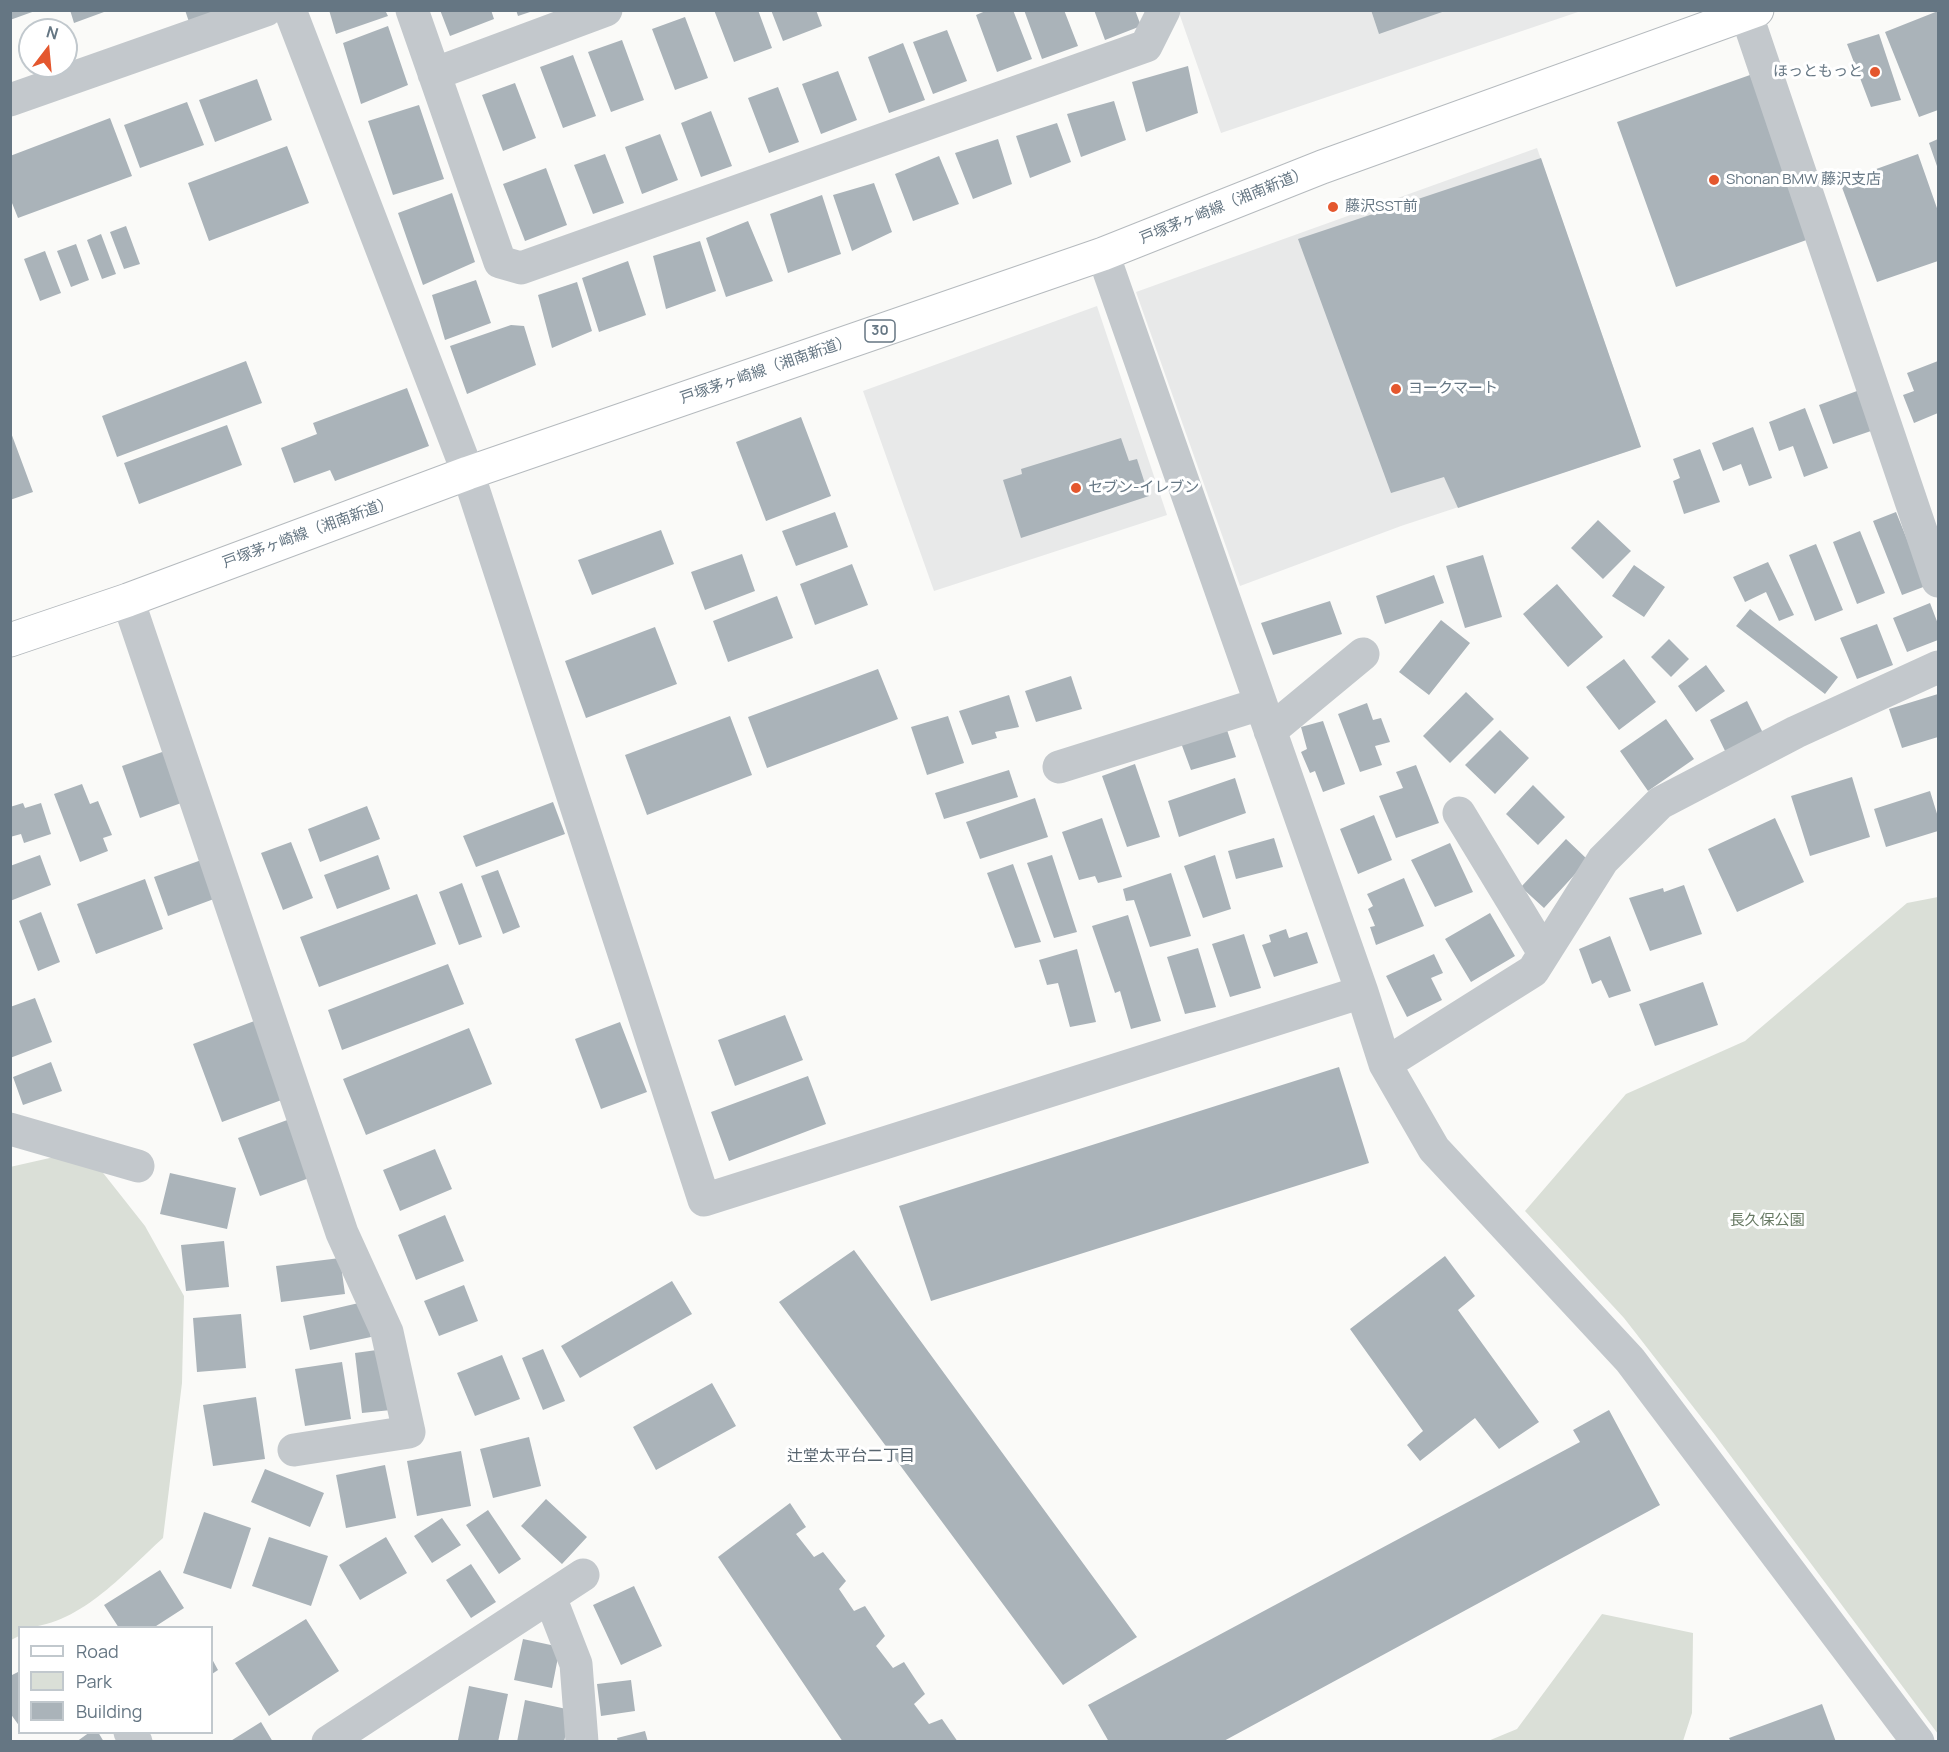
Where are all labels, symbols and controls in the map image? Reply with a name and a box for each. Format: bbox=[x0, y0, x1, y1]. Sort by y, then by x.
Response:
north arrow bbox=[18, 18, 78, 78]
text: N bbox=[44, 20, 61, 45]
place label: ほっともっと bbox=[1773, 63, 1863, 81]
marker: ほっともっと bbox=[1868, 65, 1882, 79]
street label: 戸塚茅ヶ崎線（湘南新道） bbox=[1137, 164, 1311, 248]
place label: Shonan BMW 藤沢支店 bbox=[1726, 171, 1881, 189]
marker: Shonan BMW 藤沢支店 bbox=[1707, 173, 1721, 187]
place label: 藤沢SST前 bbox=[1345, 198, 1418, 216]
marker: 藤沢SST前 bbox=[1326, 200, 1340, 214]
road number: 30 bbox=[865, 320, 895, 342]
street label: 戸塚茅ヶ崎線（湘南新道） bbox=[678, 332, 854, 408]
place label: ヨークマート bbox=[1408, 380, 1498, 398]
marker: ヨークマート bbox=[1389, 382, 1403, 396]
place label: セブン-イレブン bbox=[1088, 479, 1199, 497]
marker: セブン-イレブン bbox=[1069, 481, 1083, 495]
street label: 戸塚茅ヶ崎線（湘南新道） bbox=[220, 494, 396, 572]
park label: 長久保公園 bbox=[1730, 1212, 1804, 1230]
district label: 辻堂太平台二丁目 bbox=[787, 1447, 915, 1467]
legend bbox=[18, 1626, 213, 1734]
text: Road bbox=[76, 1639, 119, 1663]
text: Park bbox=[76, 1669, 112, 1693]
text: Building bbox=[76, 1699, 142, 1723]

